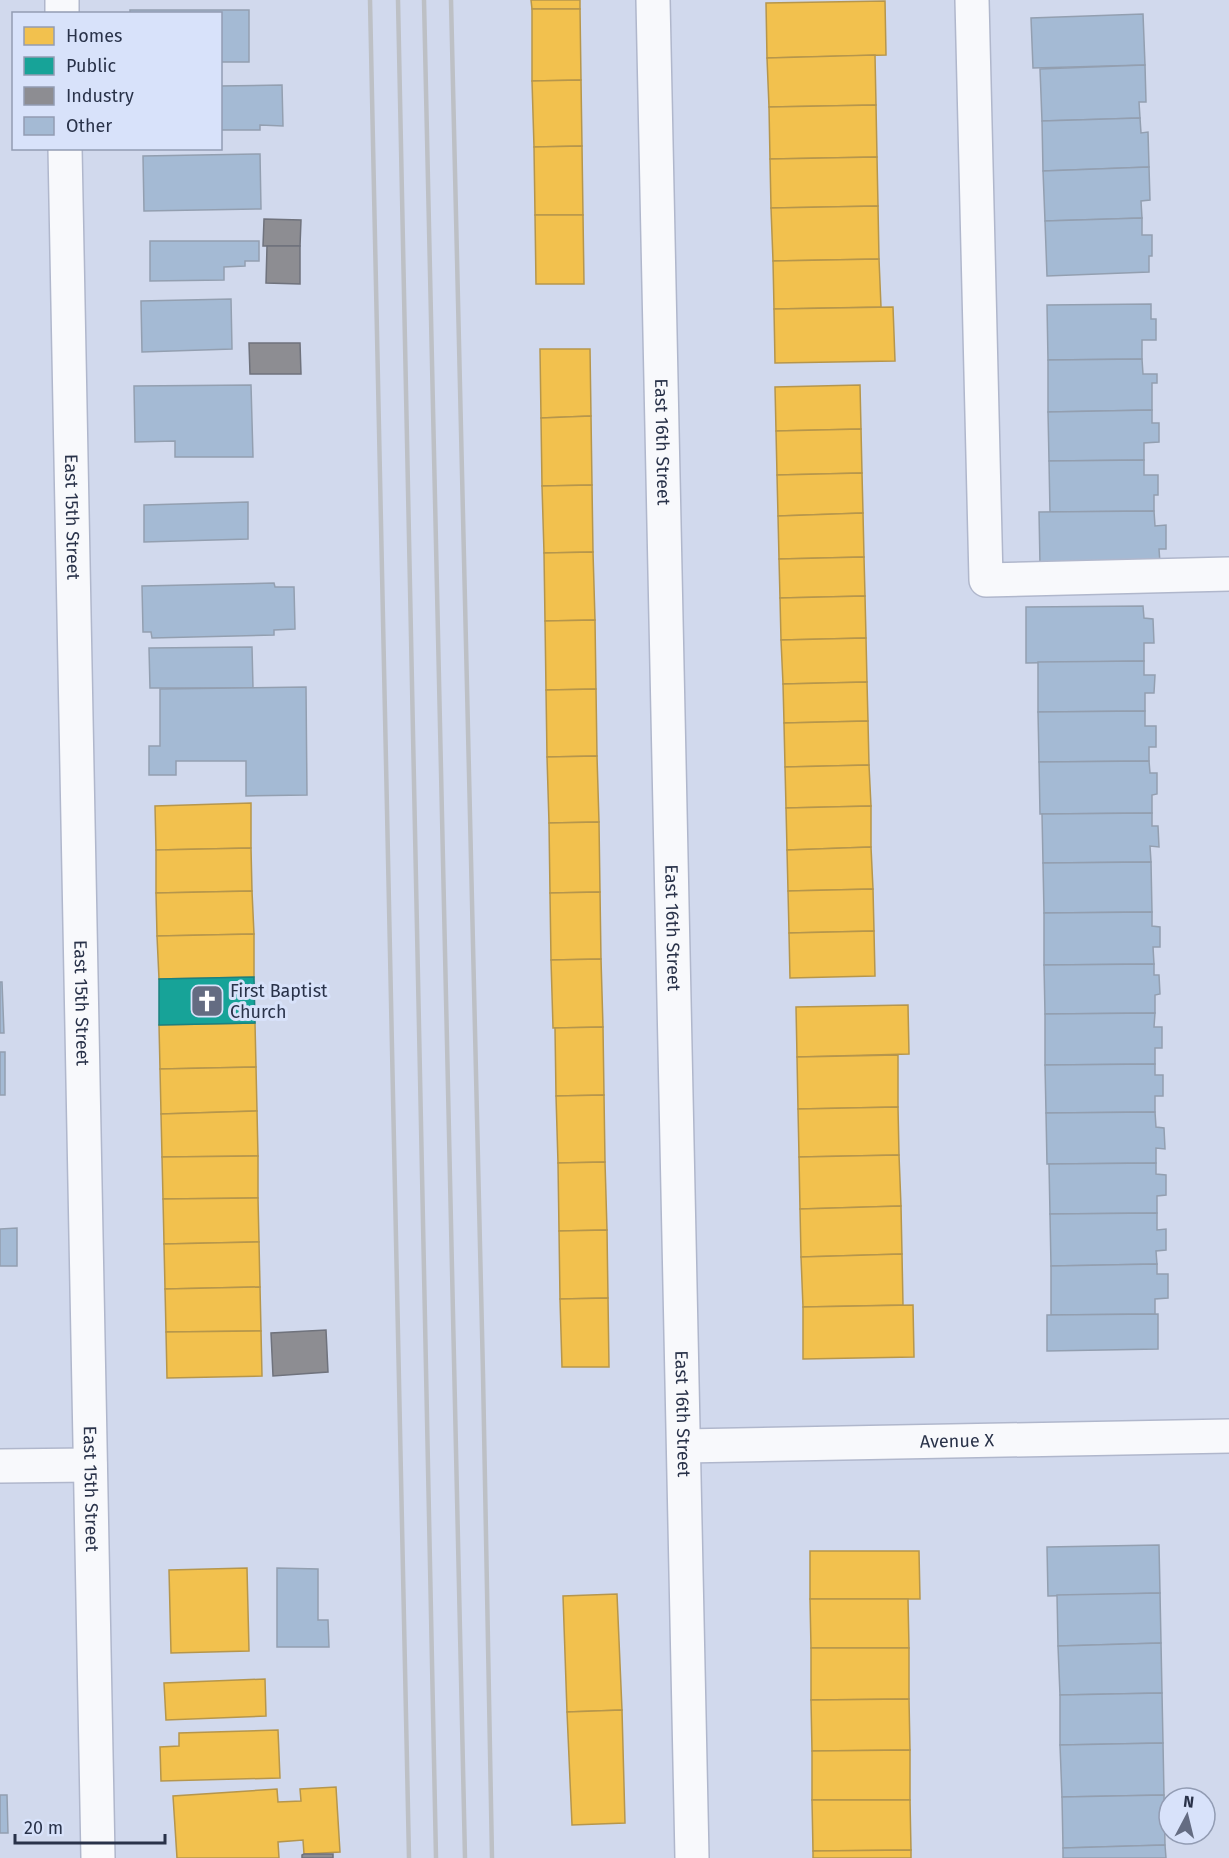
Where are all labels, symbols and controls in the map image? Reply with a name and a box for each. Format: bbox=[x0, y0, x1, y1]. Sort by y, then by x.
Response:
legend bbox=[12, 12, 222, 150]
text: Homes bbox=[66, 25, 122, 47]
text: Public bbox=[66, 55, 116, 77]
text: Industry bbox=[66, 85, 134, 107]
text: Other bbox=[66, 115, 112, 137]
street label: East 16th Street bbox=[650, 378, 675, 506]
street label: East 15th Street bbox=[60, 454, 84, 581]
street label: East 16th Street bbox=[660, 864, 685, 992]
street label: East 15th Street bbox=[69, 940, 94, 1067]
place label: First Baptist Church bbox=[230, 980, 328, 1023]
church icon: First Baptist Church bbox=[189, 983, 225, 1019]
street label: East 16th Street bbox=[670, 1350, 695, 1478]
street label: East 15th Street bbox=[79, 1425, 103, 1553]
street label: Avenue X bbox=[920, 1429, 995, 1453]
north arrow bbox=[1157, 1786, 1217, 1846]
text: N bbox=[1182, 1792, 1195, 1812]
scale bar bbox=[15, 1807, 165, 1845]
text: 20 m bbox=[24, 1817, 63, 1839]

